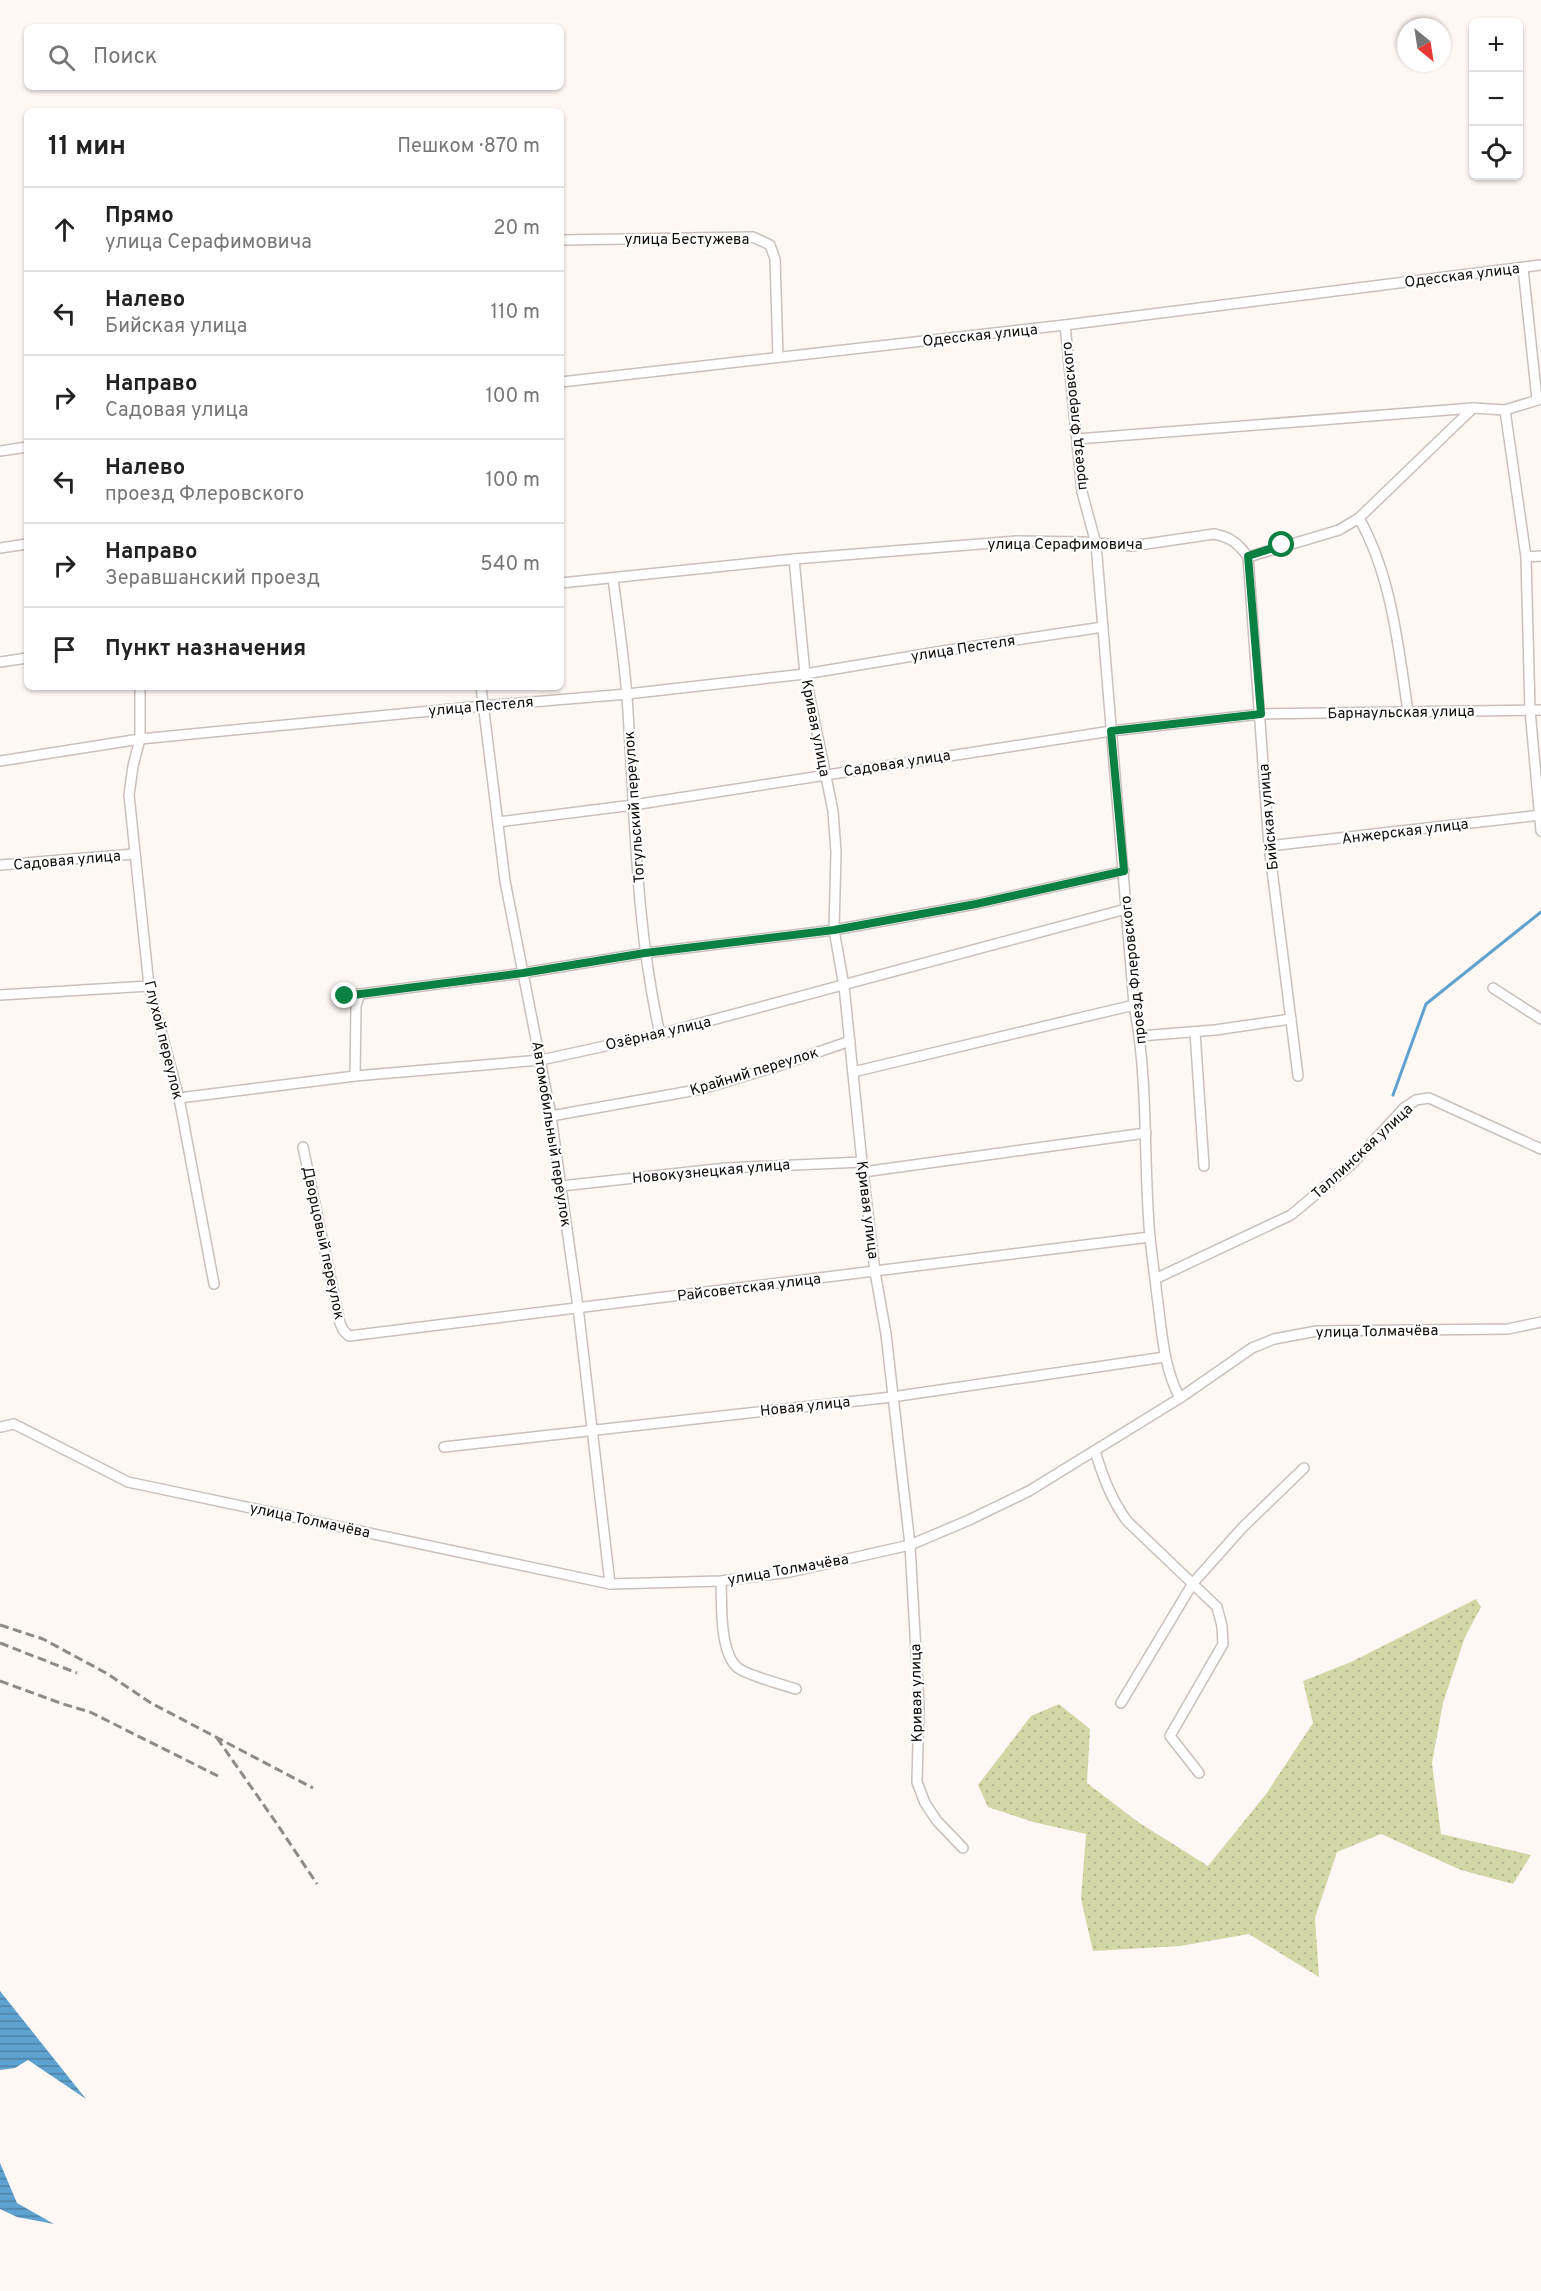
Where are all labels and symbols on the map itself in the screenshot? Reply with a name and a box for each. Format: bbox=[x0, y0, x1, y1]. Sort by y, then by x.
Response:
north arrow bbox=[1397, 18, 1451, 72]
street label: улица Бестужева bbox=[625, 231, 749, 250]
street label: Одесская улица bbox=[1404, 260, 1521, 293]
street label: Одесская улица bbox=[922, 321, 1039, 352]
street label: проезд Флеровского bbox=[1058, 341, 1093, 491]
route start bbox=[1268, 531, 1294, 557]
street label: улица Серафимовича bbox=[987, 536, 1143, 555]
street label: улица Пестеля bbox=[910, 632, 1017, 667]
street label: Кривая улица bbox=[796, 678, 833, 779]
street label: улица Пестеля bbox=[428, 693, 535, 722]
street label: Барнаульская улица bbox=[1327, 703, 1475, 724]
street label: Тогульский переулок bbox=[621, 730, 650, 884]
street label: Садовая улица bbox=[843, 747, 952, 782]
street label: Бийская улица bbox=[1255, 763, 1284, 871]
street label: Анжерская улица bbox=[1341, 815, 1470, 850]
street label: Садовая улица bbox=[13, 847, 122, 876]
street label: проезд Флеровского bbox=[1117, 895, 1152, 1045]
street label: Глухой переулок bbox=[139, 979, 187, 1102]
route end bbox=[331, 982, 357, 1008]
street label: Озёрная улица bbox=[604, 1013, 713, 1056]
street label: Автомобильный переулок bbox=[526, 1040, 575, 1228]
street label: Крайний переулок bbox=[688, 1044, 821, 1101]
street label: Таллинская улица bbox=[1308, 1100, 1418, 1204]
street label: Новокузнецкая улица bbox=[631, 1156, 791, 1189]
street label: Кривая улица bbox=[851, 1160, 882, 1260]
street label: Дворцовый переулок bbox=[297, 1165, 348, 1322]
street label: Райсоветская улица bbox=[676, 1270, 822, 1307]
street label: улица Толмачёва bbox=[1316, 1322, 1438, 1343]
street label: Новая улица bbox=[759, 1393, 851, 1422]
street label: улица Толмачёва bbox=[248, 1499, 372, 1544]
street label: улица Толмачёва bbox=[726, 1550, 850, 1590]
street label: Кривая улица bbox=[907, 1643, 928, 1743]

